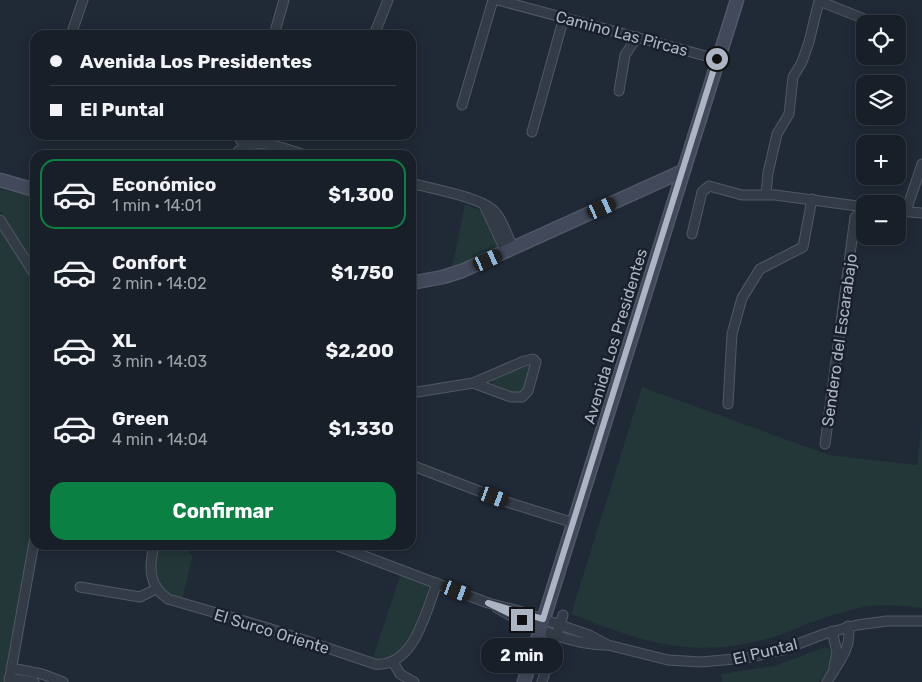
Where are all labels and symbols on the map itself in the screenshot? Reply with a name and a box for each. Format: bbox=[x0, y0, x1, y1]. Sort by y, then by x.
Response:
street label: Camino Las Pircas bbox=[554, 7, 690, 60]
route start bbox=[706, 48, 728, 70]
car bbox=[585, 195, 618, 221]
street label: Avenida Los Presidentes bbox=[580, 246, 651, 426]
car bbox=[471, 247, 504, 273]
street label: Sendero del Escarabajo bbox=[818, 252, 861, 428]
car bbox=[477, 485, 510, 509]
car bbox=[440, 579, 473, 603]
street label: El Surco Oriente bbox=[212, 605, 332, 658]
route end bbox=[511, 609, 533, 631]
street label: El Puntal bbox=[731, 634, 799, 669]
callout: 2 min bbox=[481, 638, 563, 672]

